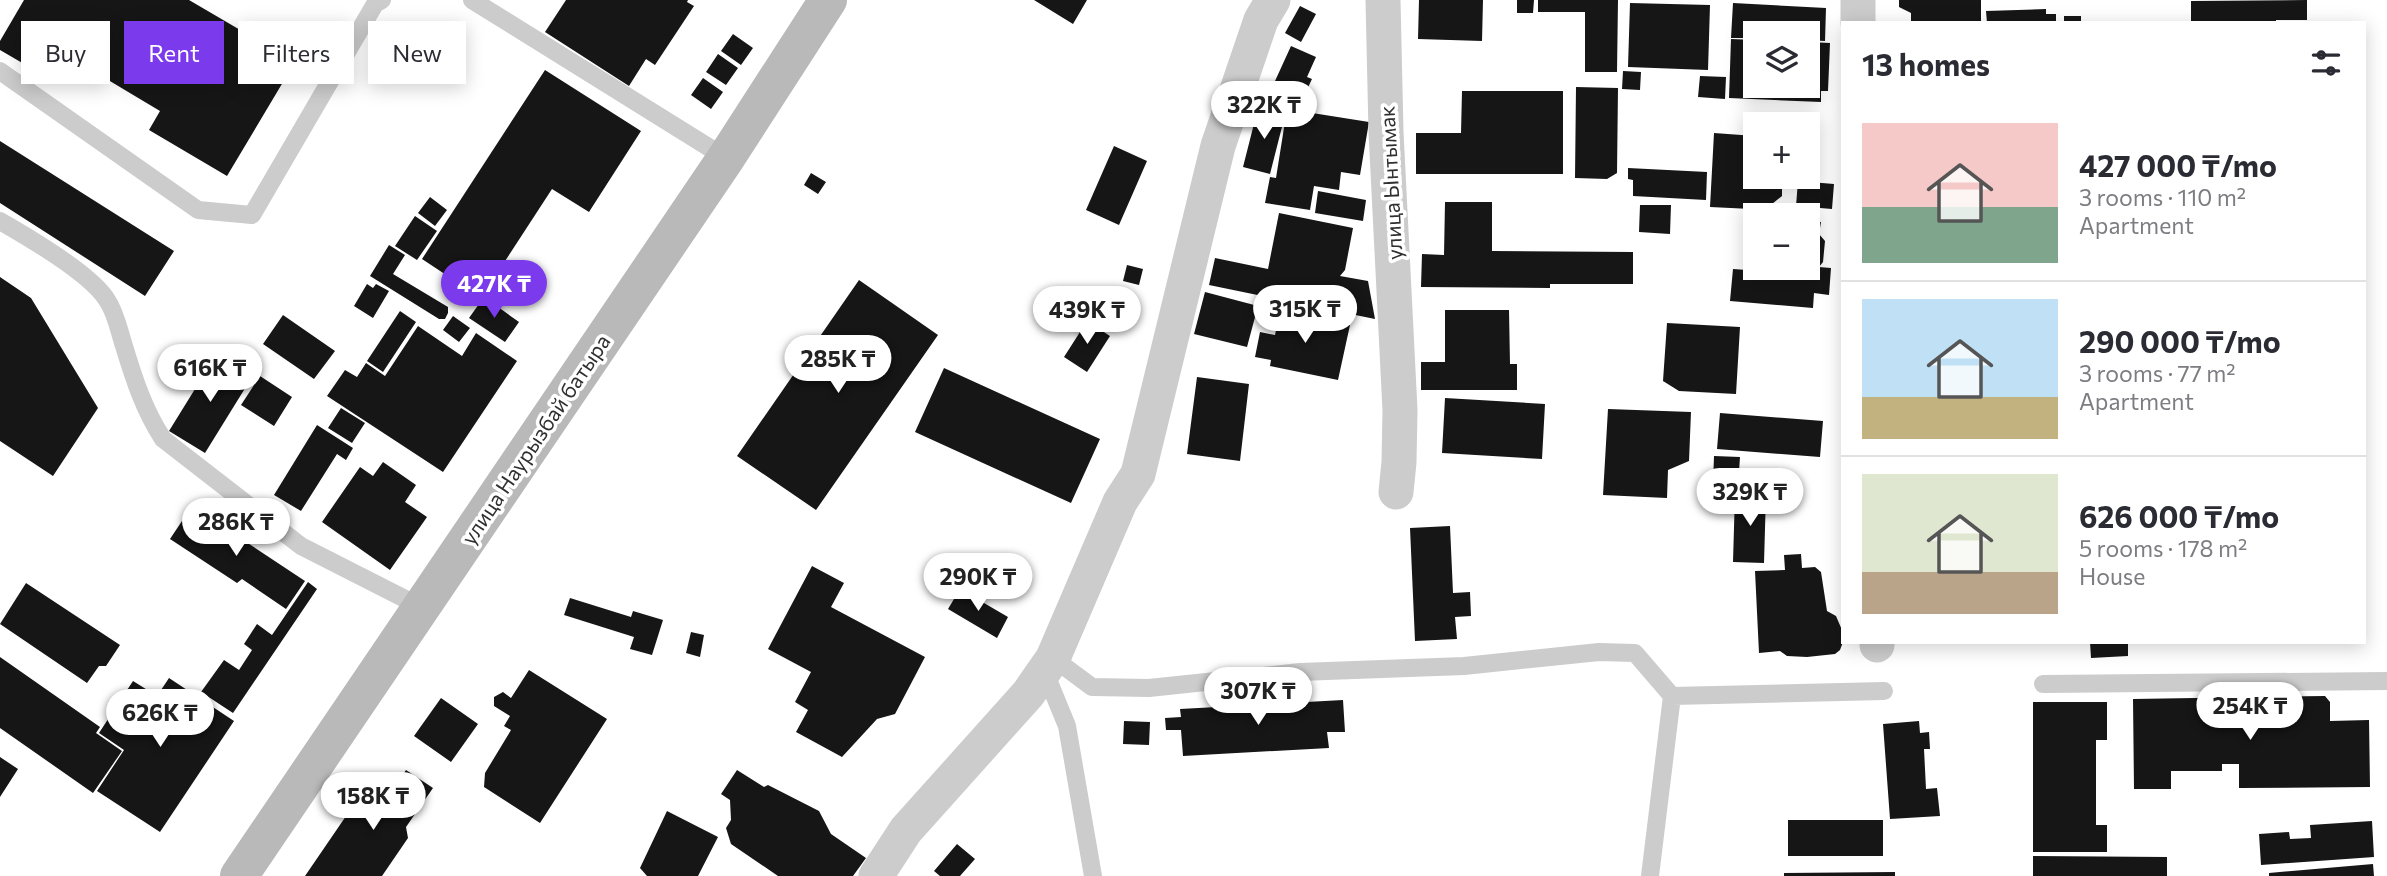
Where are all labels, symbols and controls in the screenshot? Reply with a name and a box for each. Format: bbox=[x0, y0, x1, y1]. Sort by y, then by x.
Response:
chip: Buy bbox=[21, 21, 110, 84]
chip: Rent bbox=[124, 21, 224, 84]
chip: Filters bbox=[238, 21, 354, 84]
chip: New bbox=[368, 21, 466, 84]
map controls bbox=[1743, 21, 1820, 280]
button: layers bbox=[1743, 21, 1820, 98]
icon: filters bbox=[2307, 44, 2345, 82]
text: 13 homes bbox=[1862, 45, 1990, 82]
pin: 322K ₸ bbox=[1207, 82, 1321, 141]
text: 322K ₸ bbox=[1227, 90, 1301, 118]
street label: улица Ынтымак bbox=[1373, 105, 1407, 261]
button: + bbox=[1743, 112, 1820, 189]
text: 427 000 ₸/mo bbox=[2079, 146, 2277, 183]
icon: home bbox=[1918, 151, 2002, 235]
text: 3 rooms · 110 m² bbox=[2079, 183, 2246, 211]
button: − bbox=[1743, 203, 1820, 280]
text: Apartment bbox=[2079, 211, 2194, 239]
pin: 427K ₸ bbox=[437, 260, 551, 320]
text: 427K ₸ bbox=[457, 269, 531, 297]
pin: 439K ₸ bbox=[1030, 286, 1144, 346]
pin: 315K ₸ bbox=[1248, 286, 1362, 345]
text: 315K ₸ bbox=[1269, 294, 1341, 322]
text: 439K ₸ bbox=[1049, 295, 1125, 323]
text: 290 000 ₸/mo bbox=[2079, 322, 2281, 359]
icon: home bbox=[1918, 327, 2002, 411]
street label: улица Наурызбай батыра bbox=[455, 329, 615, 549]
pin: 285K ₸ bbox=[781, 336, 895, 395]
pin: 616K ₸ bbox=[153, 344, 267, 404]
text: 285K ₸ bbox=[800, 344, 876, 372]
text: 616K ₸ bbox=[173, 353, 247, 381]
text: 3 rooms · 77 m² bbox=[2079, 359, 2236, 387]
text: Apartment bbox=[2079, 387, 2194, 415]
pin: 329K ₸ bbox=[1693, 468, 1807, 528]
text: 329K ₸ bbox=[1713, 477, 1787, 505]
text: 626 000 ₸/mo bbox=[2079, 497, 2279, 534]
pin: 286K ₸ bbox=[179, 498, 293, 558]
icon: home bbox=[1918, 502, 2002, 586]
text: 286K ₸ bbox=[198, 507, 274, 535]
text: 5 rooms · 178 m² bbox=[2079, 534, 2247, 562]
pin: 290K ₸ bbox=[921, 554, 1035, 613]
text: 290K ₸ bbox=[940, 562, 1017, 590]
text: House bbox=[2079, 562, 2145, 590]
pin: 307K ₸ bbox=[1201, 668, 1315, 727]
text: 307K ₸ bbox=[1220, 676, 1296, 704]
pin: 254K ₸ bbox=[2193, 682, 2307, 742]
pin: 626K ₸ bbox=[103, 690, 217, 749]
text: 254K ₸ bbox=[2212, 691, 2288, 719]
text: 626K ₸ bbox=[122, 698, 198, 726]
pin: 158K ₸ bbox=[316, 772, 430, 832]
text: 158K ₸ bbox=[337, 781, 409, 809]

